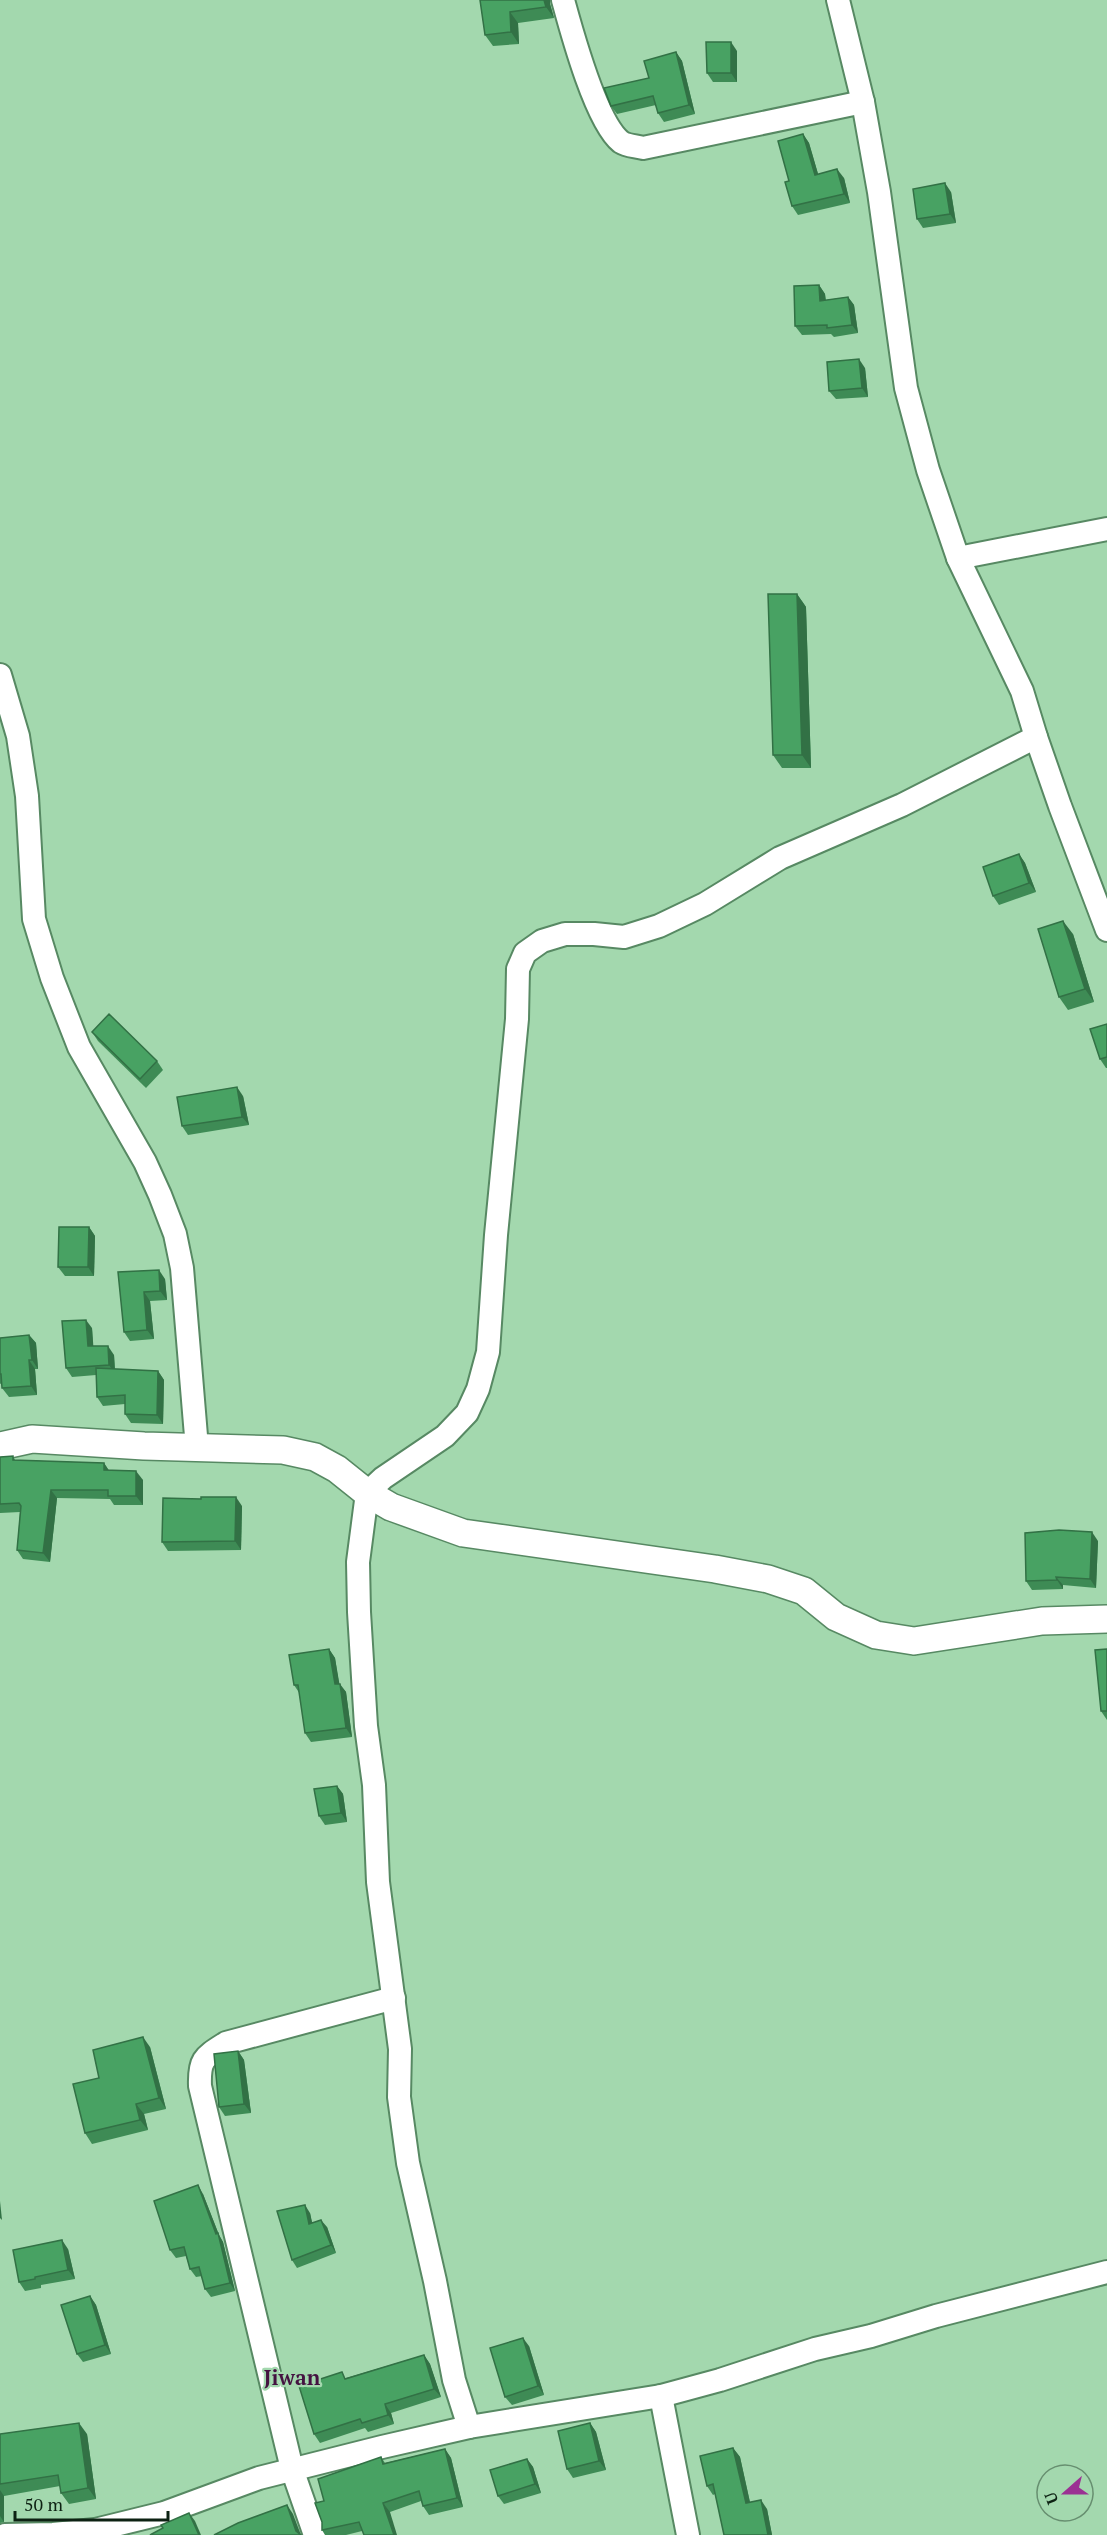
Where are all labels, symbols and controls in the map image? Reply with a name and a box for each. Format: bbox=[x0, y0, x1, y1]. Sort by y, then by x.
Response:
district label: Jiwan bbox=[264, 2363, 321, 2391]
north arrow bbox=[1035, 2463, 1095, 2523]
scale bar bbox=[15, 2484, 168, 2522]
text: U bbox=[1038, 2489, 1063, 2508]
text: 50 m bbox=[24, 2492, 64, 2516]

